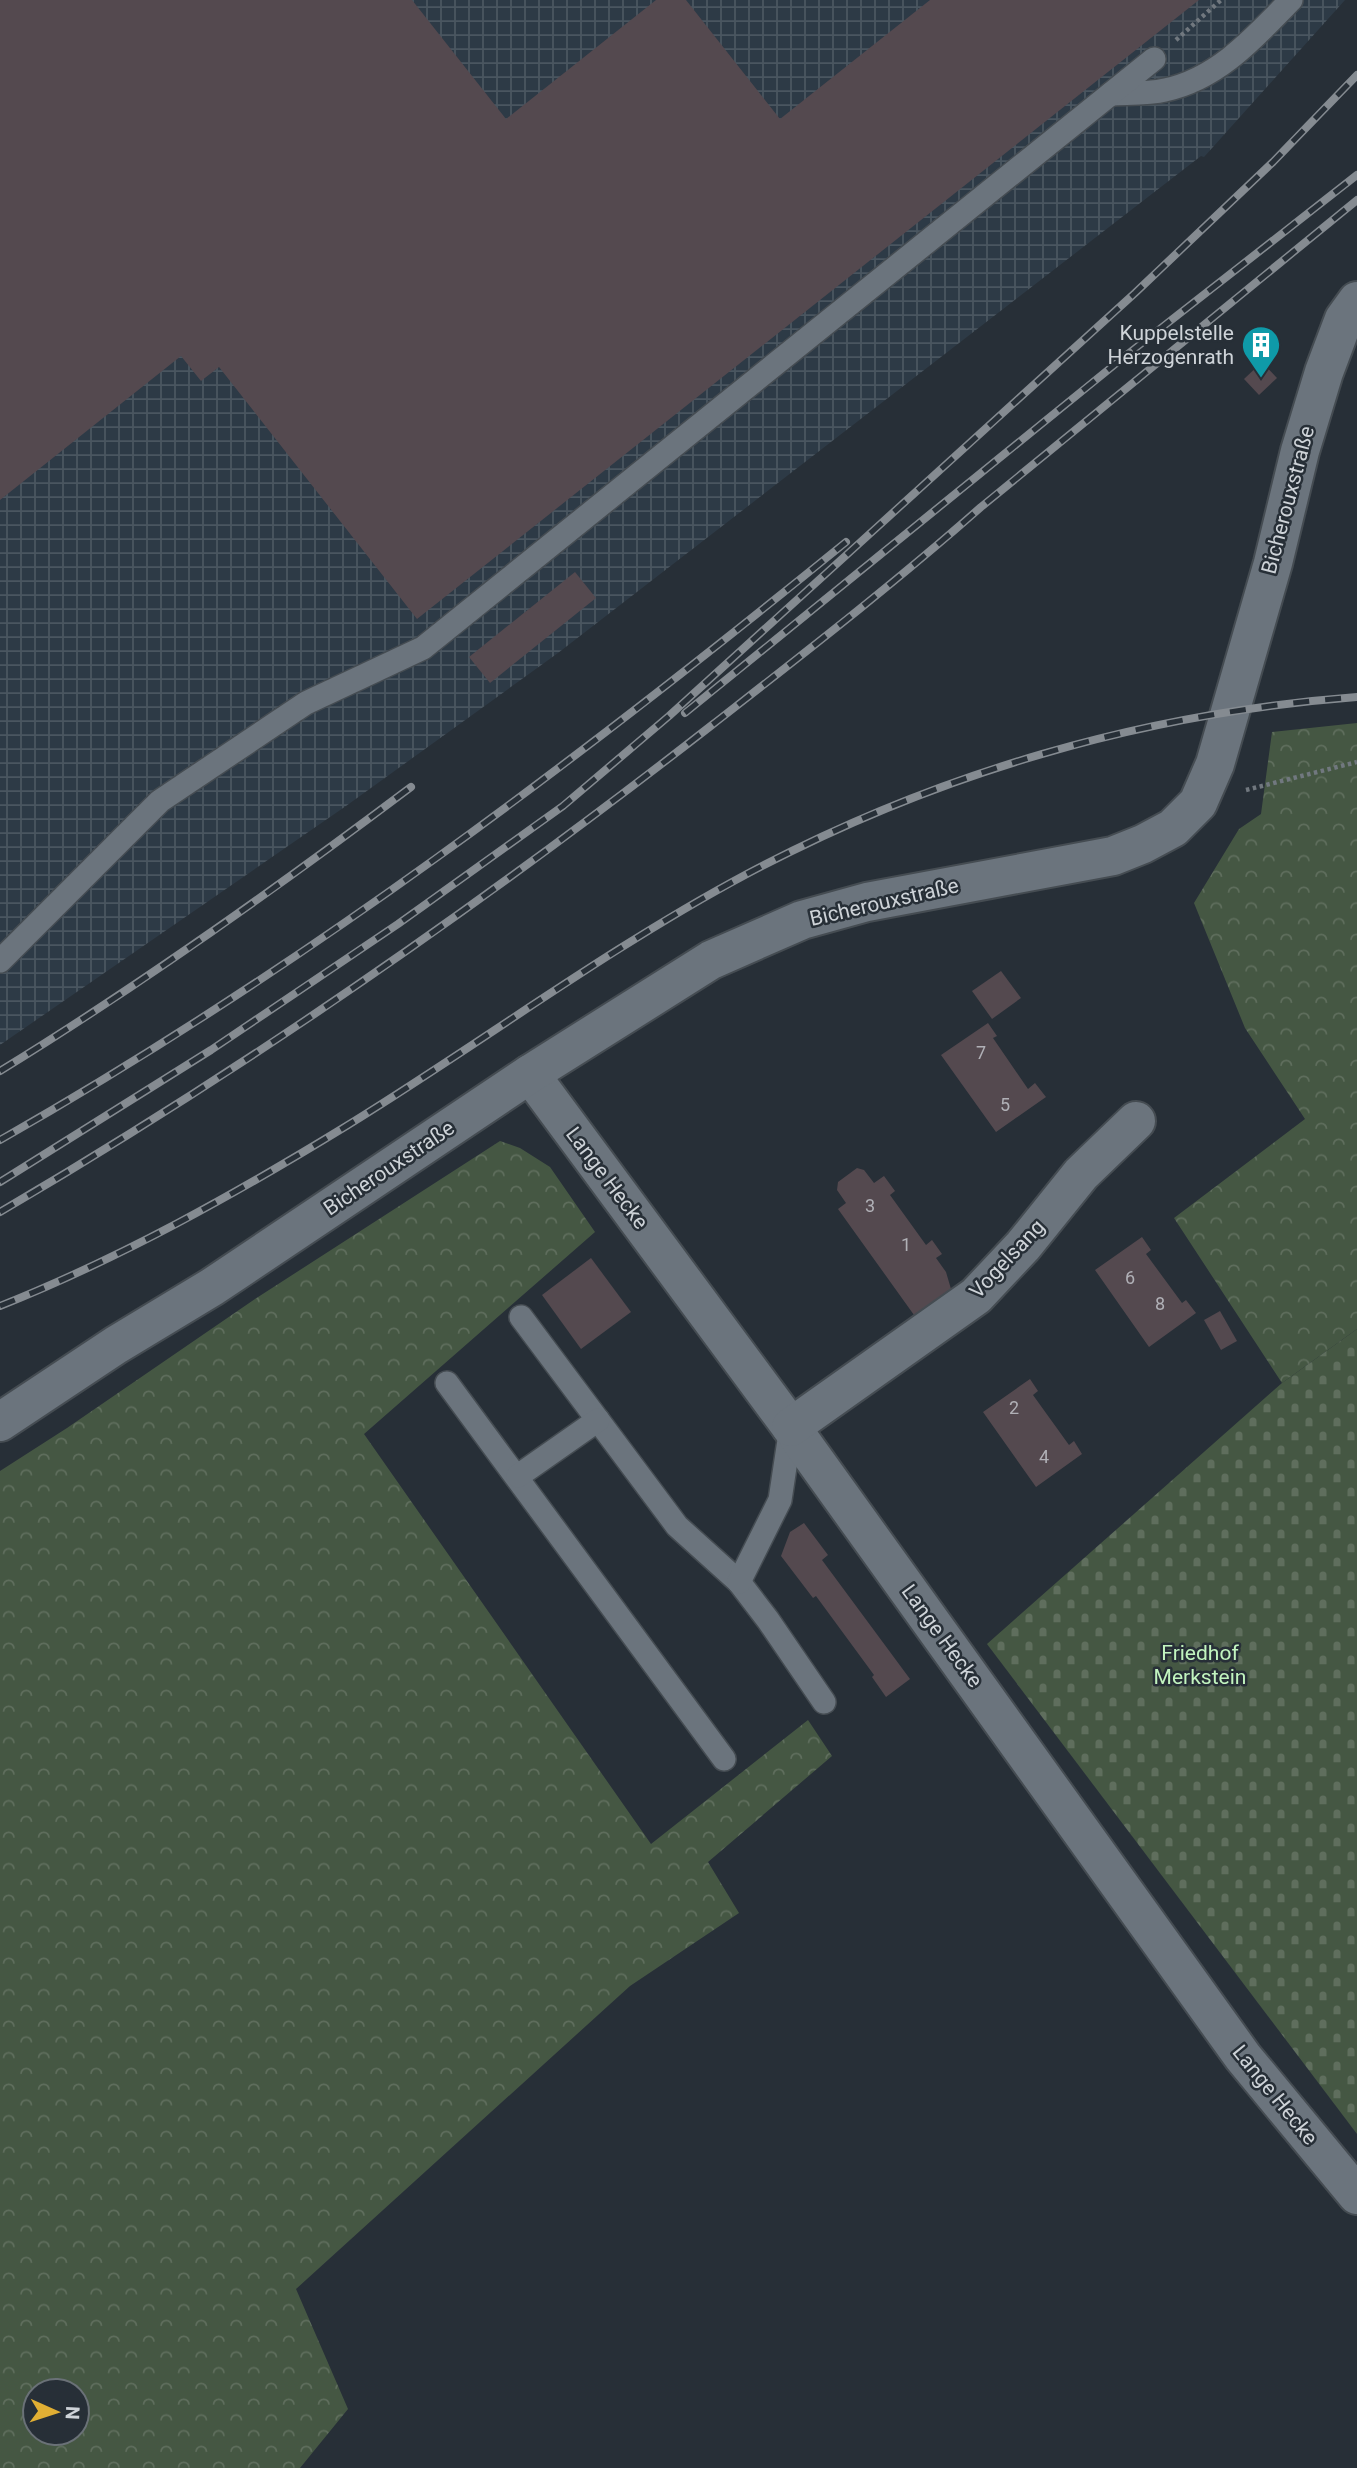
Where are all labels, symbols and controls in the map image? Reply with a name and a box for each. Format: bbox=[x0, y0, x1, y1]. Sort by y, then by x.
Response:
place label: Kuppelstelle Herzogenrath bbox=[1107, 321, 1234, 369]
building icon: Kuppelstelle Herzogenrath bbox=[1240, 324, 1282, 379]
street label: Bicherouxstraße bbox=[1257, 423, 1319, 577]
street label: Bicherouxstraße bbox=[807, 873, 961, 931]
house number: 7 bbox=[976, 1042, 986, 1063]
house number: 5 bbox=[1000, 1094, 1010, 1115]
street label: Bicherouxstraße bbox=[319, 1115, 459, 1221]
street label: Lange Hecke bbox=[561, 1122, 653, 1234]
house number: 3 bbox=[865, 1195, 875, 1216]
street label: Vogelsang bbox=[965, 1215, 1049, 1303]
house number: 1 bbox=[901, 1234, 911, 1255]
house number: 6 bbox=[1125, 1267, 1135, 1288]
house number: 8 bbox=[1155, 1293, 1165, 1314]
house number: 2 bbox=[1009, 1397, 1019, 1418]
house number: 4 bbox=[1039, 1446, 1049, 1467]
street label: Lange Hecke bbox=[897, 1580, 987, 1692]
park label: Friedhof Merkstein bbox=[1154, 1641, 1246, 1689]
street label: Lange Hecke bbox=[1228, 2040, 1322, 2150]
north arrow bbox=[21, 2377, 91, 2447]
text: N bbox=[61, 2406, 84, 2420]

